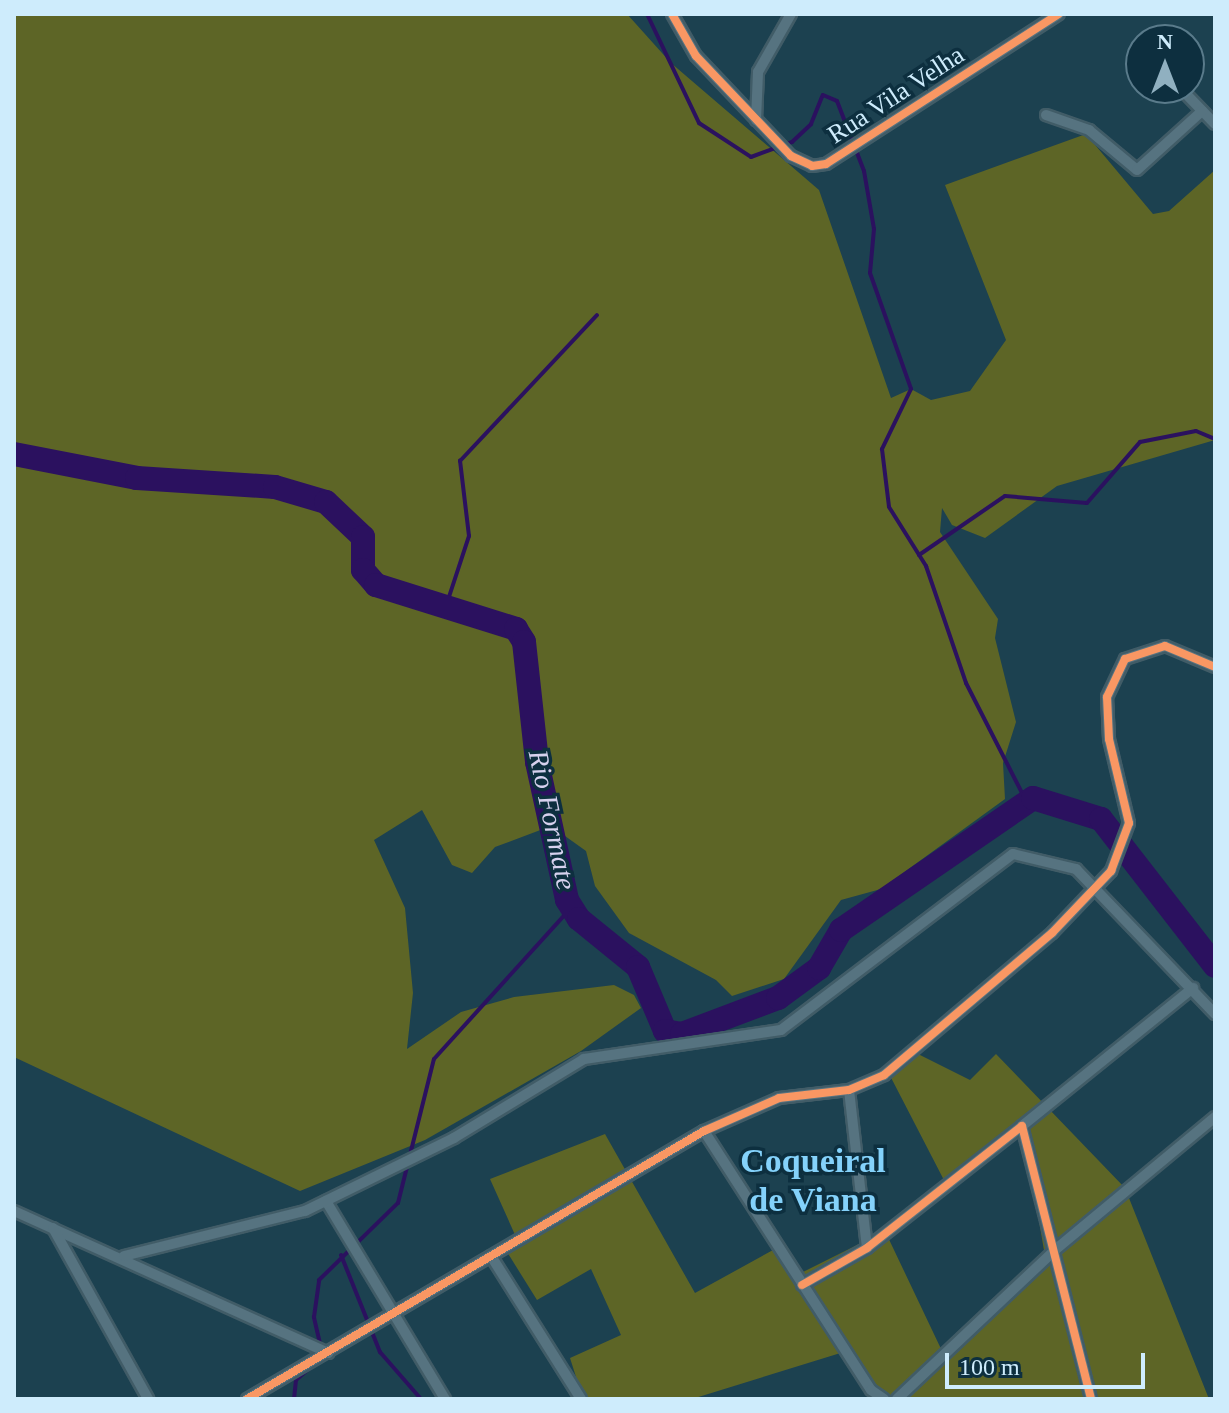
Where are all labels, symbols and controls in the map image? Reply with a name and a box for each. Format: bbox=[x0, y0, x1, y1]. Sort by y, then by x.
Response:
north arrow bbox=[1125, 24, 1205, 104]
text: N bbox=[1157, 29, 1173, 54]
street label: Rua Vila Velha bbox=[822, 39, 970, 151]
water label: Rio Formate bbox=[521, 747, 583, 893]
district label: Coqueiral de Viana bbox=[740, 1140, 886, 1220]
scale bar bbox=[949, 1337, 1149, 1387]
text: 100 m bbox=[959, 1354, 1020, 1380]

